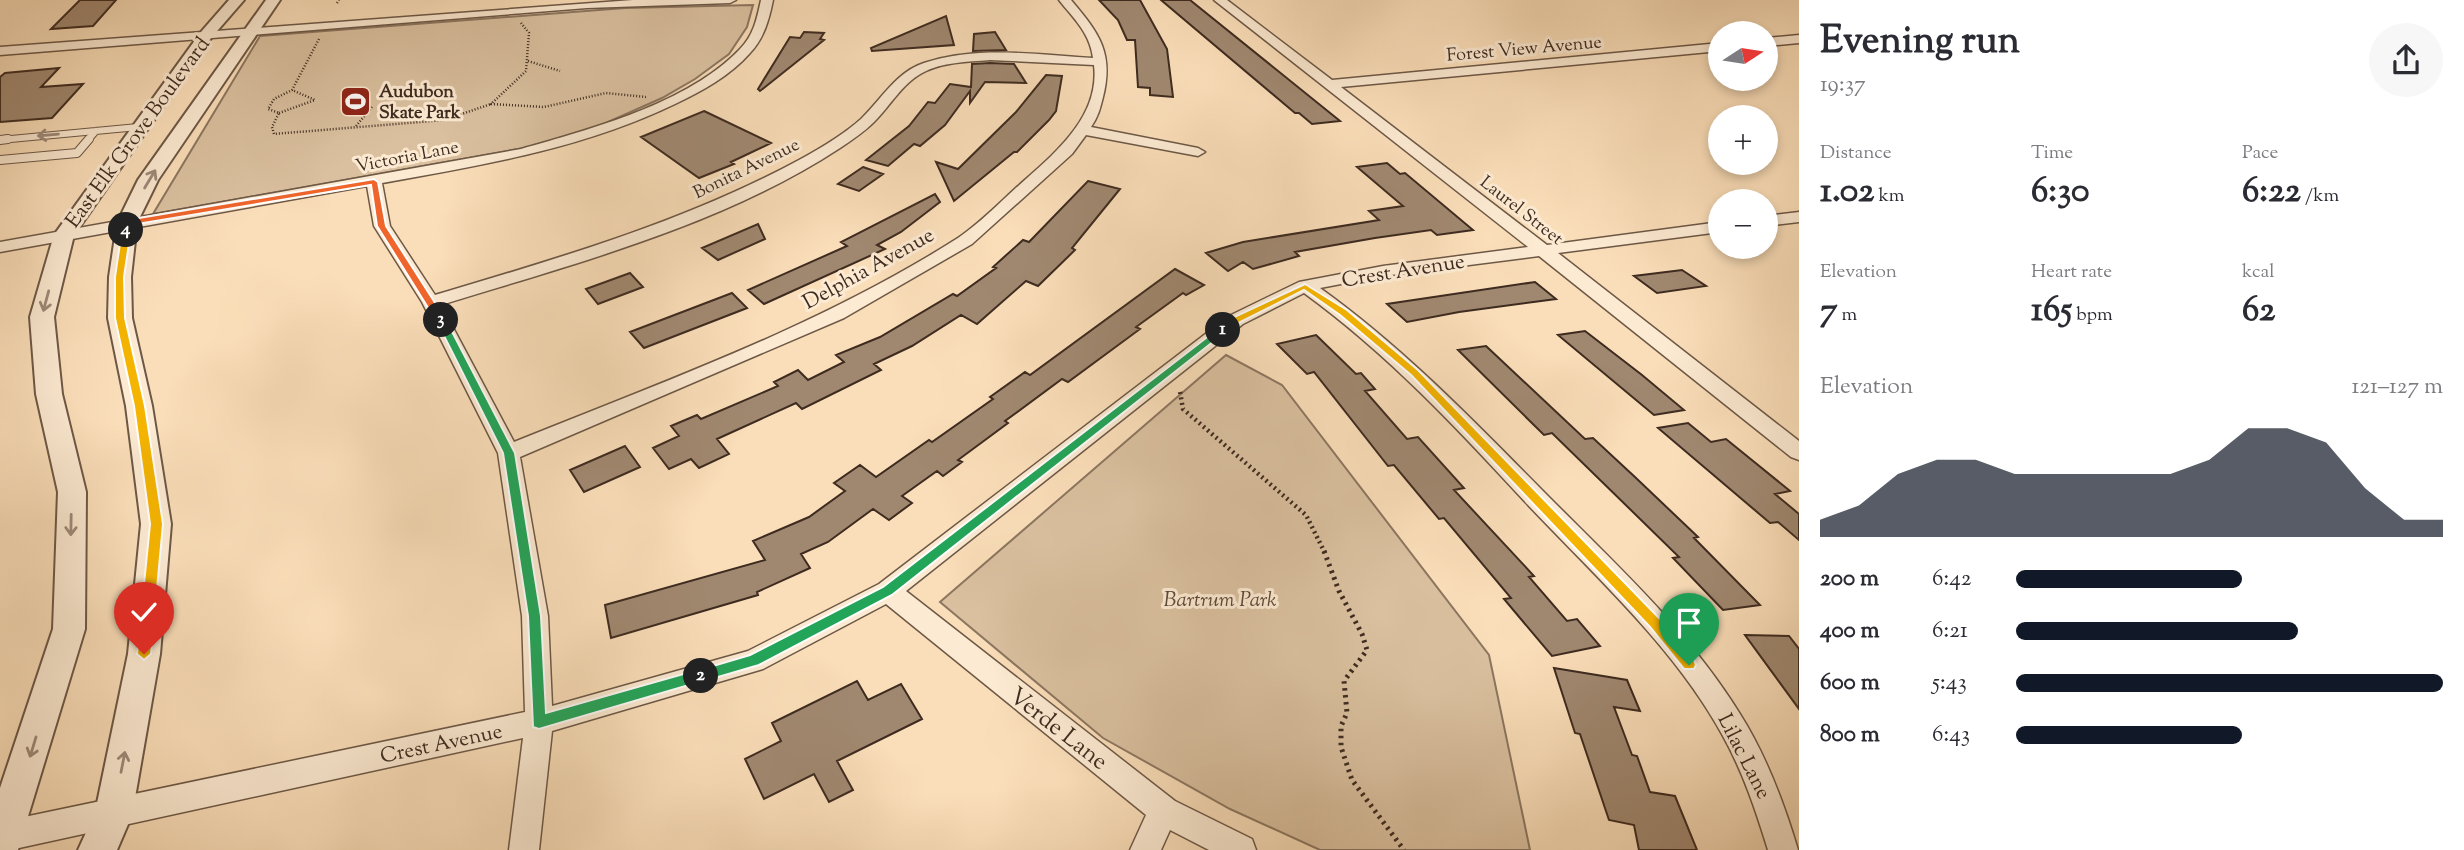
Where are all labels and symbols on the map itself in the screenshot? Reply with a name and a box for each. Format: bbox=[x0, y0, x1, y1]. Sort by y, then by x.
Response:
north arrow bbox=[1708, 21, 1778, 91]
street label: Forest View Avenue bbox=[1445, 30, 1603, 70]
street label: East Elk Grove Boulevard bbox=[59, 31, 218, 235]
place label: Audubon Skate Park bbox=[379, 80, 461, 127]
sports icon: Audubon Skate Park bbox=[339, 84, 373, 118]
one-way arrow bbox=[37, 129, 60, 142]
street label: Bonita Avenue bbox=[689, 133, 804, 207]
street label: Victoria Lane bbox=[354, 135, 461, 181]
one-way arrow bbox=[143, 169, 157, 189]
street label: Laurel Street bbox=[1473, 171, 1568, 252]
pin: 4 bbox=[108, 212, 144, 247]
street label: Delphia Avenue bbox=[798, 221, 940, 318]
street label: Crest Avenue bbox=[1340, 247, 1467, 297]
one-way arrow bbox=[39, 289, 52, 312]
pin: 3 bbox=[424, 302, 458, 338]
pin: 1 bbox=[1206, 312, 1240, 348]
one-way arrow bbox=[64, 513, 78, 536]
pin bbox=[114, 582, 174, 654]
park label: Bartrum Park bbox=[1163, 586, 1277, 616]
pin bbox=[1659, 593, 1719, 665]
pin: 2 bbox=[684, 658, 718, 694]
street label: Verde Lane bbox=[1001, 680, 1115, 779]
street label: Lilac Lane bbox=[1709, 709, 1778, 805]
street label: Crest Avenue bbox=[377, 717, 505, 773]
one-way arrow bbox=[25, 735, 38, 757]
one-way arrow bbox=[117, 751, 130, 774]

